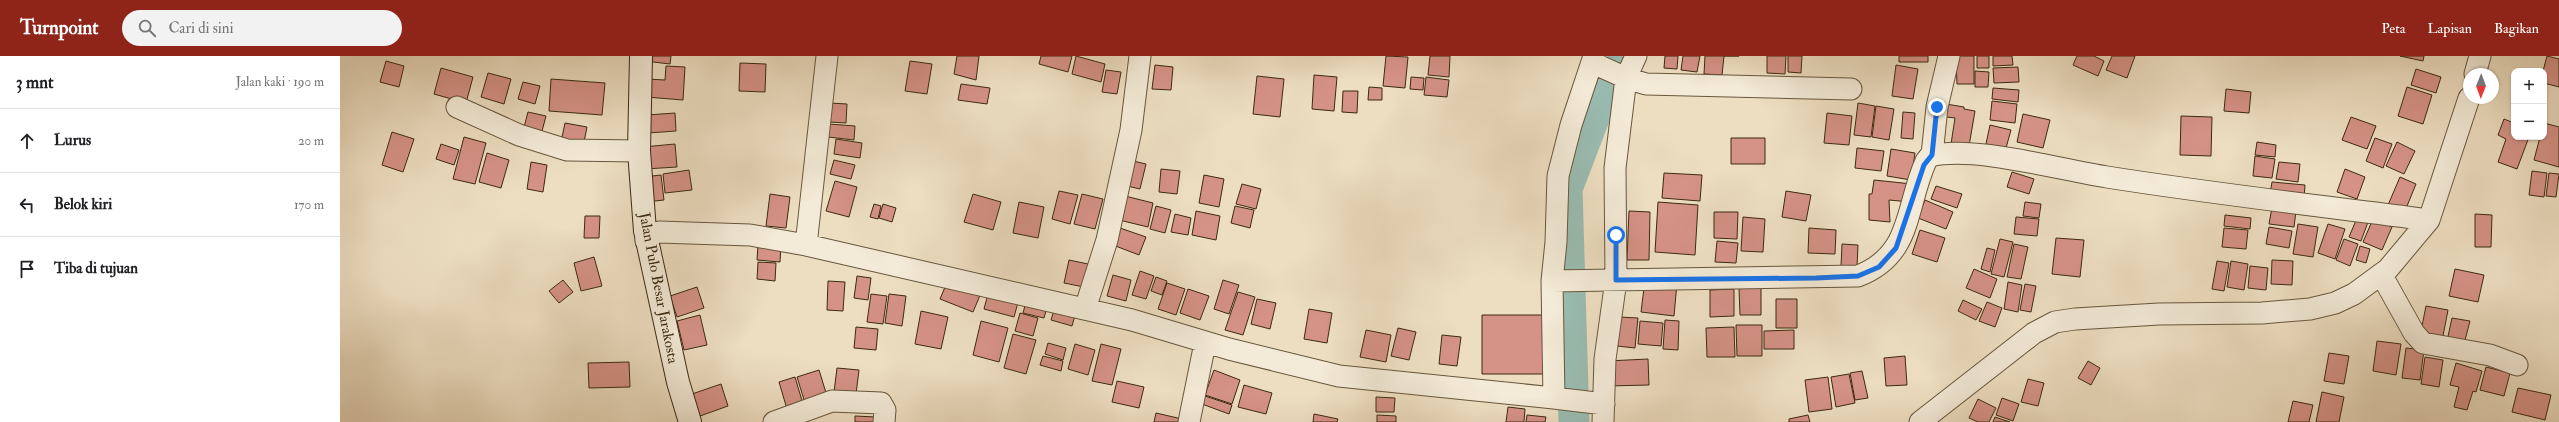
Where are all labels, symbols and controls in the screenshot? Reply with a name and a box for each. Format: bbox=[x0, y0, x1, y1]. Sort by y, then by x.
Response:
search box bbox=[122, 10, 402, 46]
text: Turnpoint bbox=[20, 16, 98, 40]
icon: search bbox=[136, 17, 158, 39]
text: Cari di sini bbox=[168, 19, 234, 38]
text: Peta bbox=[2382, 20, 2405, 37]
text: Lapisan bbox=[2427, 20, 2472, 37]
text: Bagikan bbox=[2494, 20, 2539, 37]
north arrow bbox=[2463, 68, 2499, 104]
map controls bbox=[2511, 68, 2547, 140]
button: + bbox=[2511, 68, 2547, 104]
text: 3 mnt bbox=[16, 72, 53, 93]
text: Jalan kaki · 190 m bbox=[236, 74, 324, 90]
route end bbox=[1928, 98, 1946, 116]
button: − bbox=[2511, 104, 2547, 140]
icon: ahead bbox=[16, 130, 38, 152]
text: Lurus bbox=[54, 131, 91, 150]
text: 20 m bbox=[298, 133, 324, 149]
icon: left bbox=[16, 194, 38, 216]
text: Belok kiri bbox=[54, 195, 112, 214]
text: 170 m bbox=[294, 197, 324, 213]
street label: Jalan Pulo Besar Jarakosta bbox=[633, 210, 683, 366]
route start bbox=[1607, 226, 1625, 244]
icon: arrive bbox=[16, 258, 38, 280]
text: Tiba di tujuan bbox=[54, 259, 138, 278]

